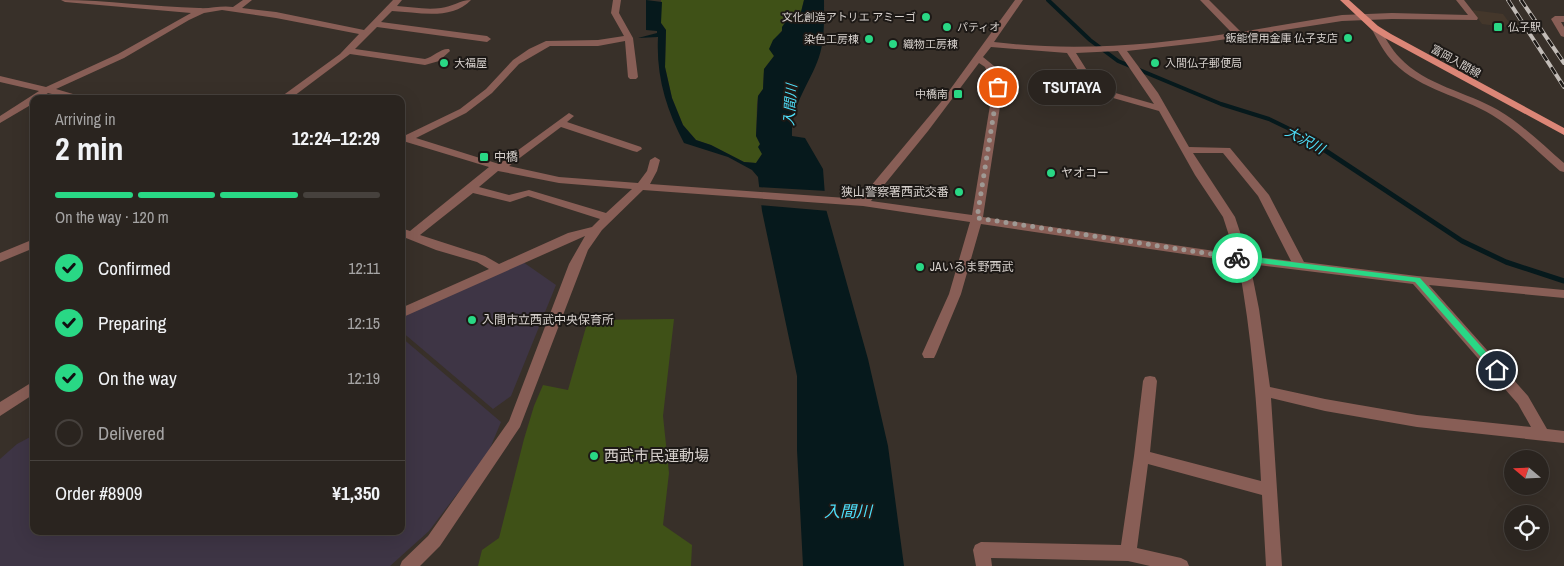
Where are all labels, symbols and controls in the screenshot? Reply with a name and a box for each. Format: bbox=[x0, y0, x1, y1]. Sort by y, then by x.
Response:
place label: 文化創造アトリエ アミーゴ bbox=[782, 10, 916, 24]
marker: 文化創造アトリエ アミーゴ bbox=[920, 11, 932, 23]
place label: パティオ bbox=[957, 20, 1000, 34]
place label: 仏子駅 bbox=[1508, 20, 1541, 34]
marker: パティオ bbox=[941, 21, 953, 33]
marker: 仏子駅 bbox=[1492, 21, 1504, 33]
place label: 飯能信用金庫 仏子支店 bbox=[1225, 31, 1338, 45]
place label: 染色工房棟 bbox=[804, 32, 859, 46]
marker: 飯能信用金庫 仏子支店 bbox=[1342, 32, 1354, 44]
marker: 染色工房棟 bbox=[863, 33, 875, 45]
place label: 織物工房棟 bbox=[903, 37, 958, 51]
marker: 織物工房棟 bbox=[887, 38, 899, 50]
street label: 富岡入間線 bbox=[1429, 42, 1483, 80]
place label: 大福屋 bbox=[454, 56, 487, 70]
place label: 入間仏子郵便局 bbox=[1165, 56, 1242, 70]
marker: 大福屋 bbox=[438, 57, 450, 69]
marker: 入間仏子郵便局 bbox=[1149, 57, 1161, 69]
pin bbox=[977, 66, 1019, 108]
callout: TSUTAYA bbox=[1028, 70, 1116, 104]
icon: bag bbox=[984, 73, 1012, 101]
text: TSUTAYA bbox=[1043, 76, 1101, 98]
water label: 入間川 bbox=[780, 81, 801, 127]
place label: 中橋南 bbox=[915, 87, 948, 101]
marker: 中橋南 bbox=[952, 88, 964, 100]
text: Arriving in bbox=[55, 108, 116, 130]
water label: 大沢川 bbox=[1282, 122, 1330, 159]
text: 12:24–12:29 bbox=[292, 125, 380, 151]
text: 2 min bbox=[55, 127, 124, 170]
place label: 中橋 bbox=[494, 149, 518, 165]
marker: 中橋 bbox=[478, 151, 490, 163]
place label: ヤオコー bbox=[1061, 165, 1109, 181]
marker: ヤオコー bbox=[1045, 167, 1057, 179]
place label: 狭山警察署西武交番 bbox=[841, 184, 949, 200]
marker: 狭山警察署西武交番 bbox=[953, 186, 965, 198]
text: On the way · 120 m bbox=[55, 206, 169, 228]
courier bbox=[1212, 233, 1262, 283]
icon: bike bbox=[1223, 244, 1251, 272]
icon: check bbox=[55, 254, 83, 282]
text: Confirmed bbox=[98, 255, 171, 281]
text: 12:11 bbox=[348, 257, 380, 279]
place label: JAいるま野西武 bbox=[930, 259, 1014, 275]
marker: JAいるま野西武 bbox=[914, 261, 926, 273]
icon: check bbox=[55, 309, 83, 337]
text: Preparing bbox=[98, 310, 166, 336]
text: 12:15 bbox=[347, 312, 380, 334]
place label: 入間市立西武中央保育所 bbox=[482, 312, 614, 328]
marker: 入間市立西武中央保育所 bbox=[466, 314, 478, 326]
pin bbox=[1476, 349, 1518, 391]
icon: home bbox=[1483, 356, 1511, 384]
icon: check bbox=[55, 364, 83, 392]
text: On the way bbox=[98, 365, 177, 391]
text: 12:19 bbox=[347, 367, 380, 389]
text: Delivered bbox=[98, 420, 165, 446]
place label: 西武市民運動場 bbox=[604, 445, 709, 466]
marker: 西武市民運動場 bbox=[588, 450, 600, 462]
north arrow bbox=[1504, 450, 1549, 495]
map controls bbox=[1504, 450, 1549, 550]
text: Order #8909 bbox=[55, 480, 142, 506]
text: ¥1,350 bbox=[332, 480, 380, 506]
water label: 入間川 bbox=[824, 500, 874, 522]
button: locate bbox=[1504, 505, 1549, 550]

